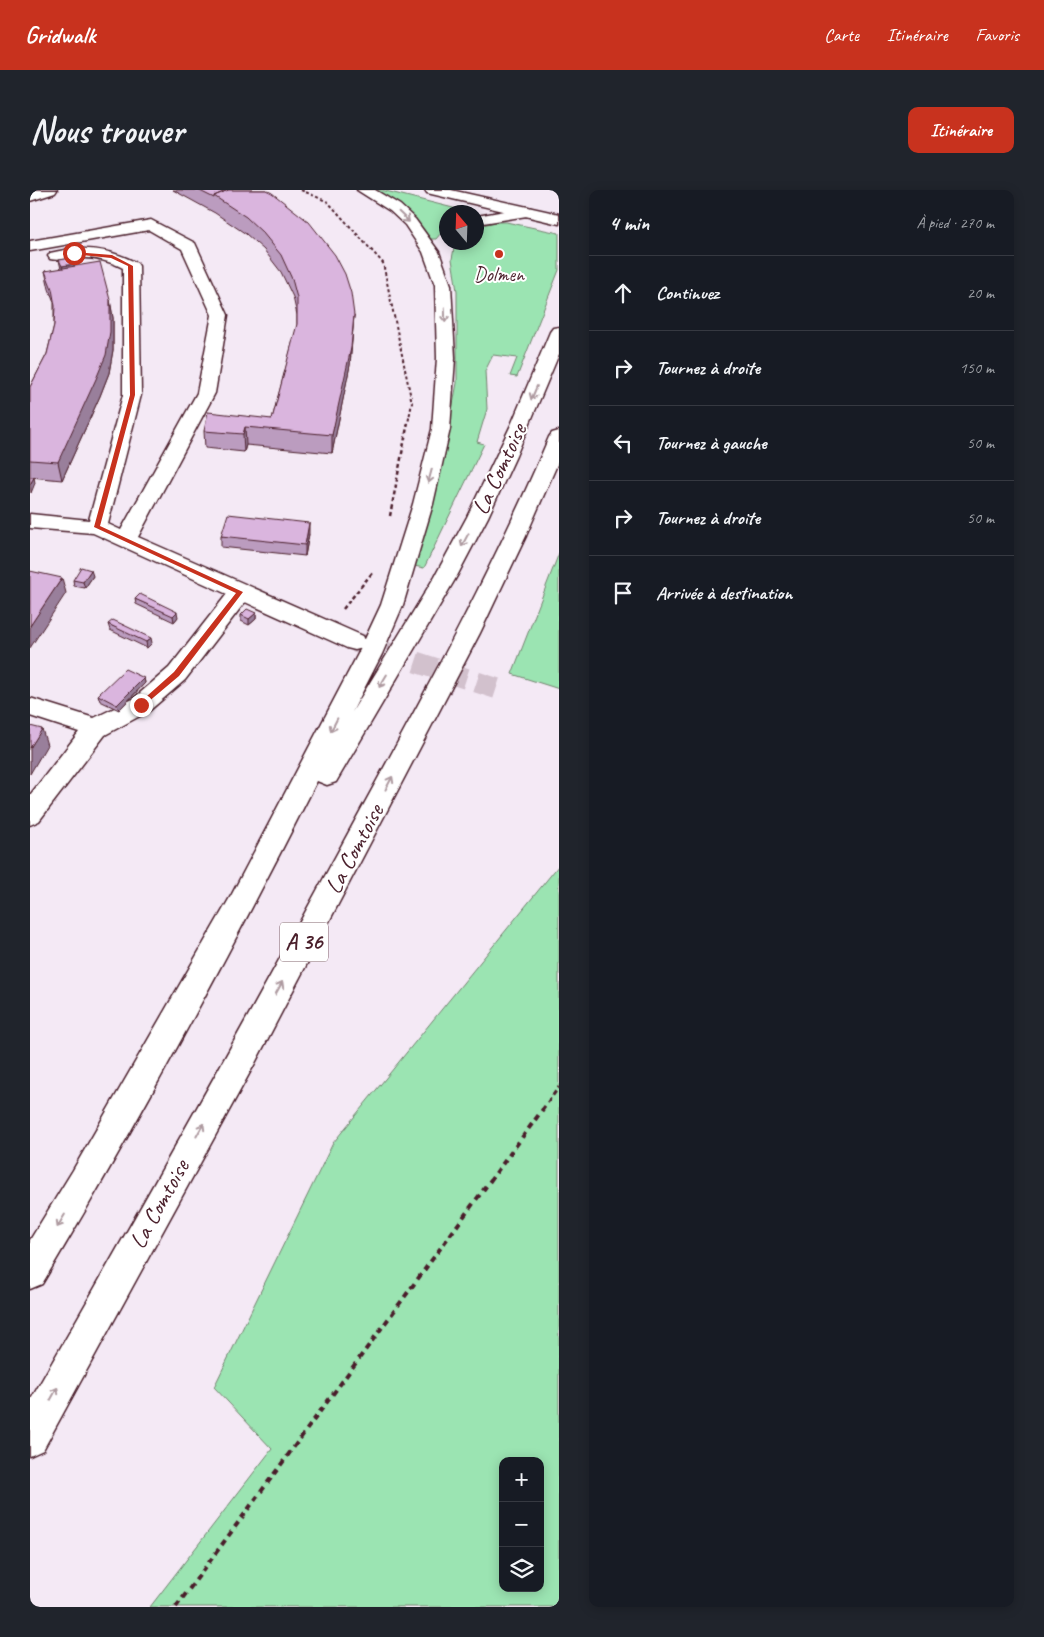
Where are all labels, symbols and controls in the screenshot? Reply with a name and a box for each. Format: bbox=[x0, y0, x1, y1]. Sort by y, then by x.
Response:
text: Gridwalk bbox=[25, 20, 95, 50]
text: Carte bbox=[824, 24, 859, 46]
text: Itinéraire bbox=[887, 24, 948, 46]
text: Favoris bbox=[976, 24, 1019, 46]
button: Itinéraire bbox=[908, 107, 1014, 153]
text: Nous trouver bbox=[30, 108, 184, 153]
north arrow bbox=[439, 205, 484, 250]
one-way arrow bbox=[398, 210, 410, 222]
text: 4 min bbox=[609, 210, 649, 236]
text: À pied · 270 m bbox=[916, 213, 994, 233]
route start bbox=[63, 242, 86, 265]
marker: Dolmen bbox=[493, 248, 505, 260]
place label: Dolmen bbox=[474, 262, 525, 287]
icon: ahead bbox=[609, 279, 637, 307]
text: Continuez bbox=[656, 281, 719, 305]
text: 20 m bbox=[967, 283, 994, 303]
one-way arrow bbox=[440, 306, 450, 323]
icon: right bbox=[609, 354, 637, 382]
text: Tournez à droite bbox=[656, 356, 760, 380]
text: 150 m bbox=[960, 358, 994, 378]
one-way arrow bbox=[529, 385, 539, 400]
street label: La Comtoise bbox=[465, 417, 534, 519]
icon: left bbox=[609, 429, 637, 457]
text: Tournez à gauche bbox=[656, 431, 767, 455]
text: 50 m bbox=[967, 433, 994, 453]
one-way arrow bbox=[425, 468, 434, 484]
icon: right bbox=[609, 504, 637, 532]
text: Tournez à droite bbox=[656, 506, 760, 530]
text: 50 m bbox=[967, 508, 994, 528]
one-way arrow bbox=[460, 532, 469, 547]
icon: arrive bbox=[609, 579, 637, 607]
text: Arrivée à destination bbox=[656, 581, 792, 605]
one-way arrow bbox=[378, 673, 388, 687]
route end bbox=[130, 694, 153, 717]
one-way arrow bbox=[329, 717, 338, 732]
one-way arrow bbox=[384, 775, 394, 790]
street label: La Comtoise bbox=[318, 797, 391, 899]
road number: A 36 bbox=[280, 922, 328, 962]
one-way arrow bbox=[274, 980, 284, 995]
one-way arrow bbox=[196, 1123, 206, 1137]
street label: La Comtoise bbox=[122, 1152, 197, 1254]
one-way arrow bbox=[56, 1214, 66, 1228]
one-way arrow bbox=[49, 1387, 59, 1402]
map controls bbox=[499, 1457, 544, 1592]
button: + bbox=[499, 1457, 544, 1502]
button: − bbox=[499, 1502, 544, 1547]
button: layers bbox=[499, 1547, 544, 1592]

